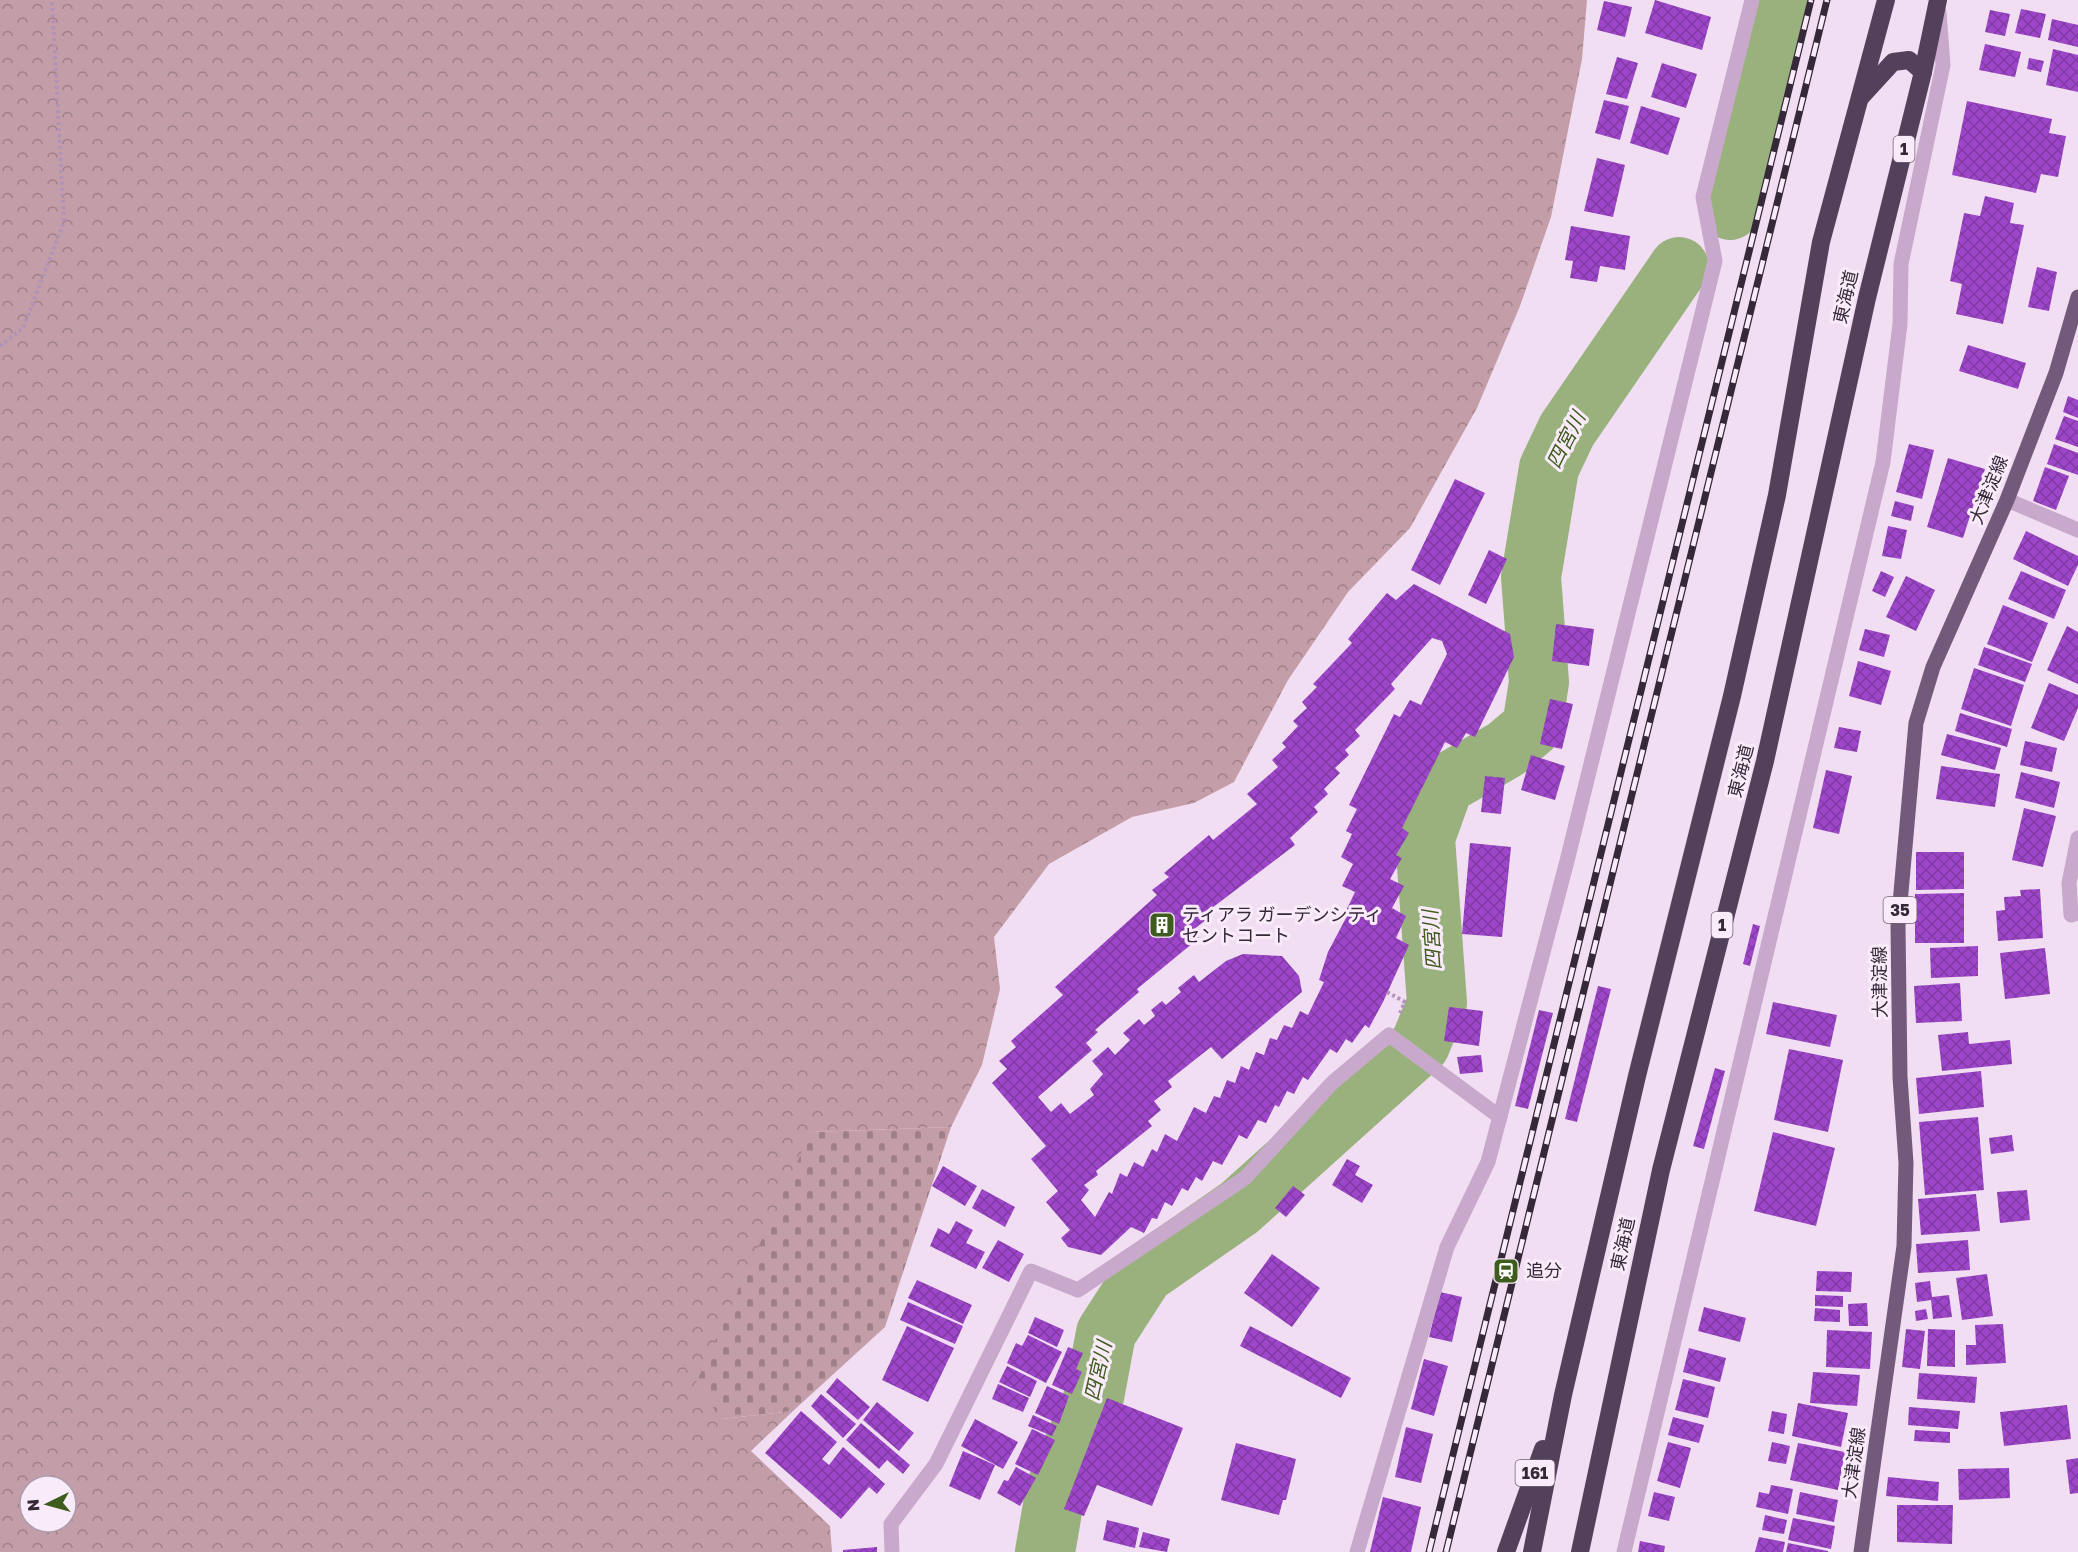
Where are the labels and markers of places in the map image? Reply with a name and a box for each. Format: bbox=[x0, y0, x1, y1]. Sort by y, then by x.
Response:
place label: ティアラ ガーデンシティ セントコート bbox=[1182, 903, 1382, 946]
building icon: ティアラ ガーデンシティ セントコート bbox=[1147, 910, 1177, 940]
station icon: 追分 bbox=[1491, 1256, 1521, 1286]
place label: 追分 bbox=[1526, 1259, 1562, 1281]

